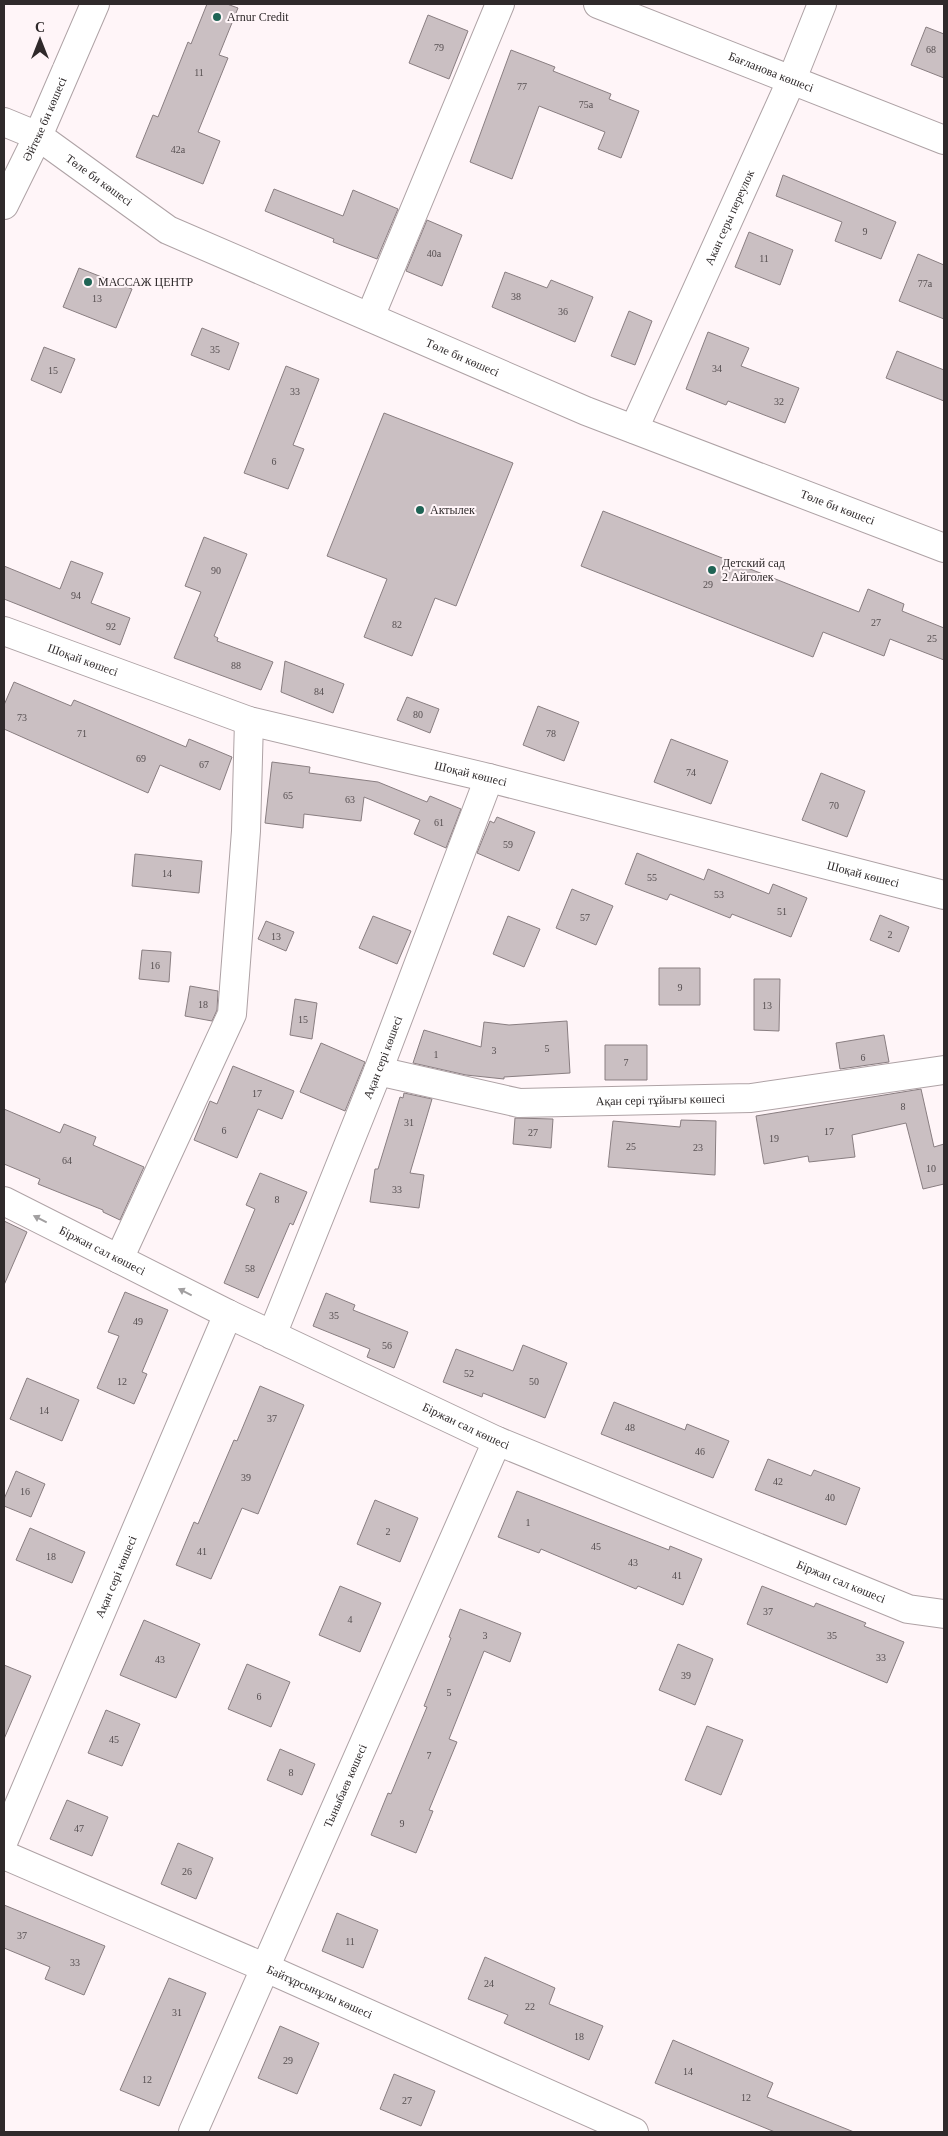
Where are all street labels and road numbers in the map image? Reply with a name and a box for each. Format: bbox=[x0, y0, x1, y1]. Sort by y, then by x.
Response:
street label: Бағланова көшесі bbox=[727, 49, 816, 95]
street label: Әйтеке би көшесі bbox=[20, 75, 70, 163]
street label: Төле би көшесі bbox=[63, 151, 135, 209]
street label: Акан серы переулок bbox=[702, 168, 757, 267]
street label: Төле би көшесі bbox=[424, 335, 502, 380]
street label: Төле би көшесі bbox=[798, 487, 877, 528]
street label: Шоқай көшесі bbox=[46, 641, 121, 680]
street label: Шоқай көшесі bbox=[433, 758, 509, 790]
street label: Шоқай көшесі bbox=[826, 858, 901, 890]
street label: Ақан сері көшесі bbox=[361, 1013, 405, 1101]
street label: Ақан сері тұйығы көшесі bbox=[595, 1092, 726, 1108]
street label: Біржан сал көшесі bbox=[57, 1223, 148, 1278]
street label: Біржан сал көшесі bbox=[420, 1400, 512, 1453]
street label: Ақан сері көшесі bbox=[92, 1533, 140, 1620]
street label: Біржан сал көшесі bbox=[795, 1557, 888, 1606]
street label: Тыныбаев көшесі bbox=[321, 1741, 370, 1830]
street label: Байтұрсынұлы көшесі bbox=[265, 1962, 375, 2022]

